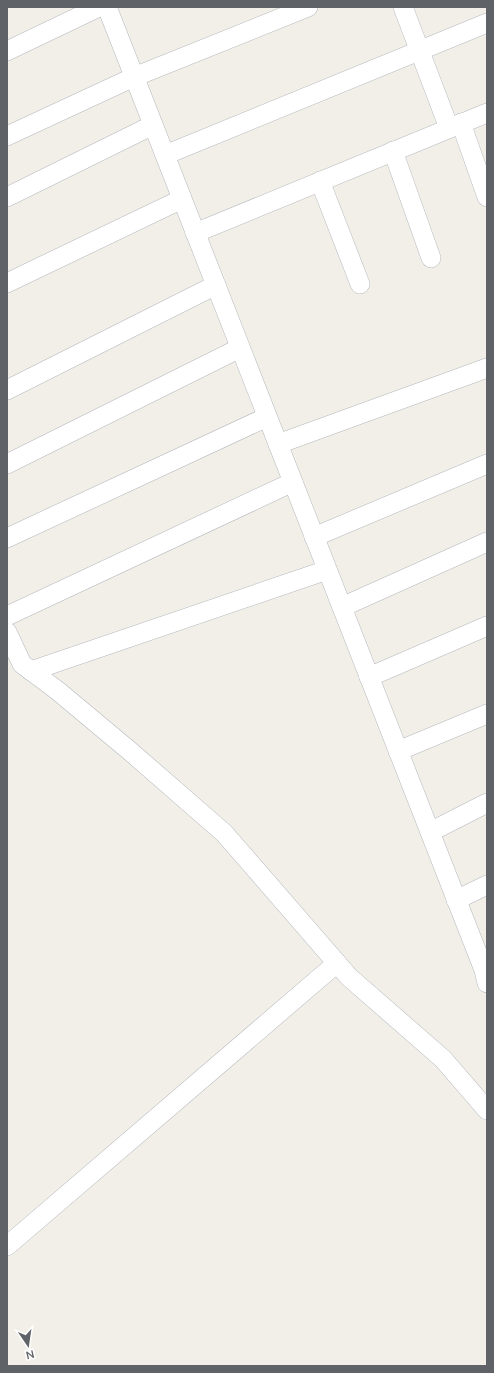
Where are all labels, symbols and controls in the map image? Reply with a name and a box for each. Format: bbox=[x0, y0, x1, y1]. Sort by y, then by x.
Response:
north arrow bbox=[8, 1325, 48, 1365]
text: N bbox=[24, 1346, 36, 1362]

